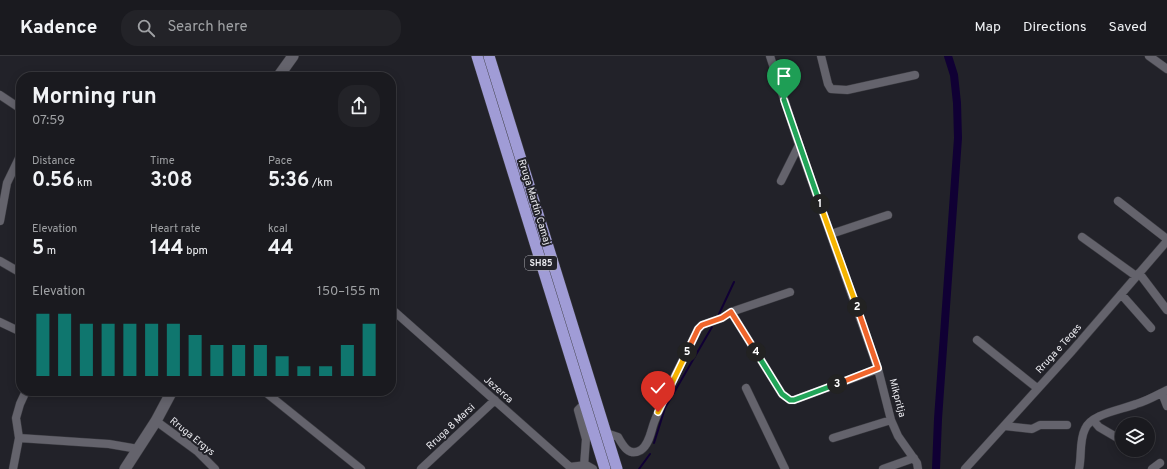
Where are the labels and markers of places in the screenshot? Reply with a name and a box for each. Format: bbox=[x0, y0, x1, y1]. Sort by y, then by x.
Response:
pin bbox=[767, 59, 801, 100]
pin: 1 bbox=[810, 194, 830, 214]
pin: 2 bbox=[847, 297, 867, 317]
pin: 5 bbox=[677, 342, 697, 362]
pin: 4 bbox=[746, 342, 766, 362]
pin bbox=[641, 371, 675, 412]
pin: 3 bbox=[827, 374, 847, 394]

